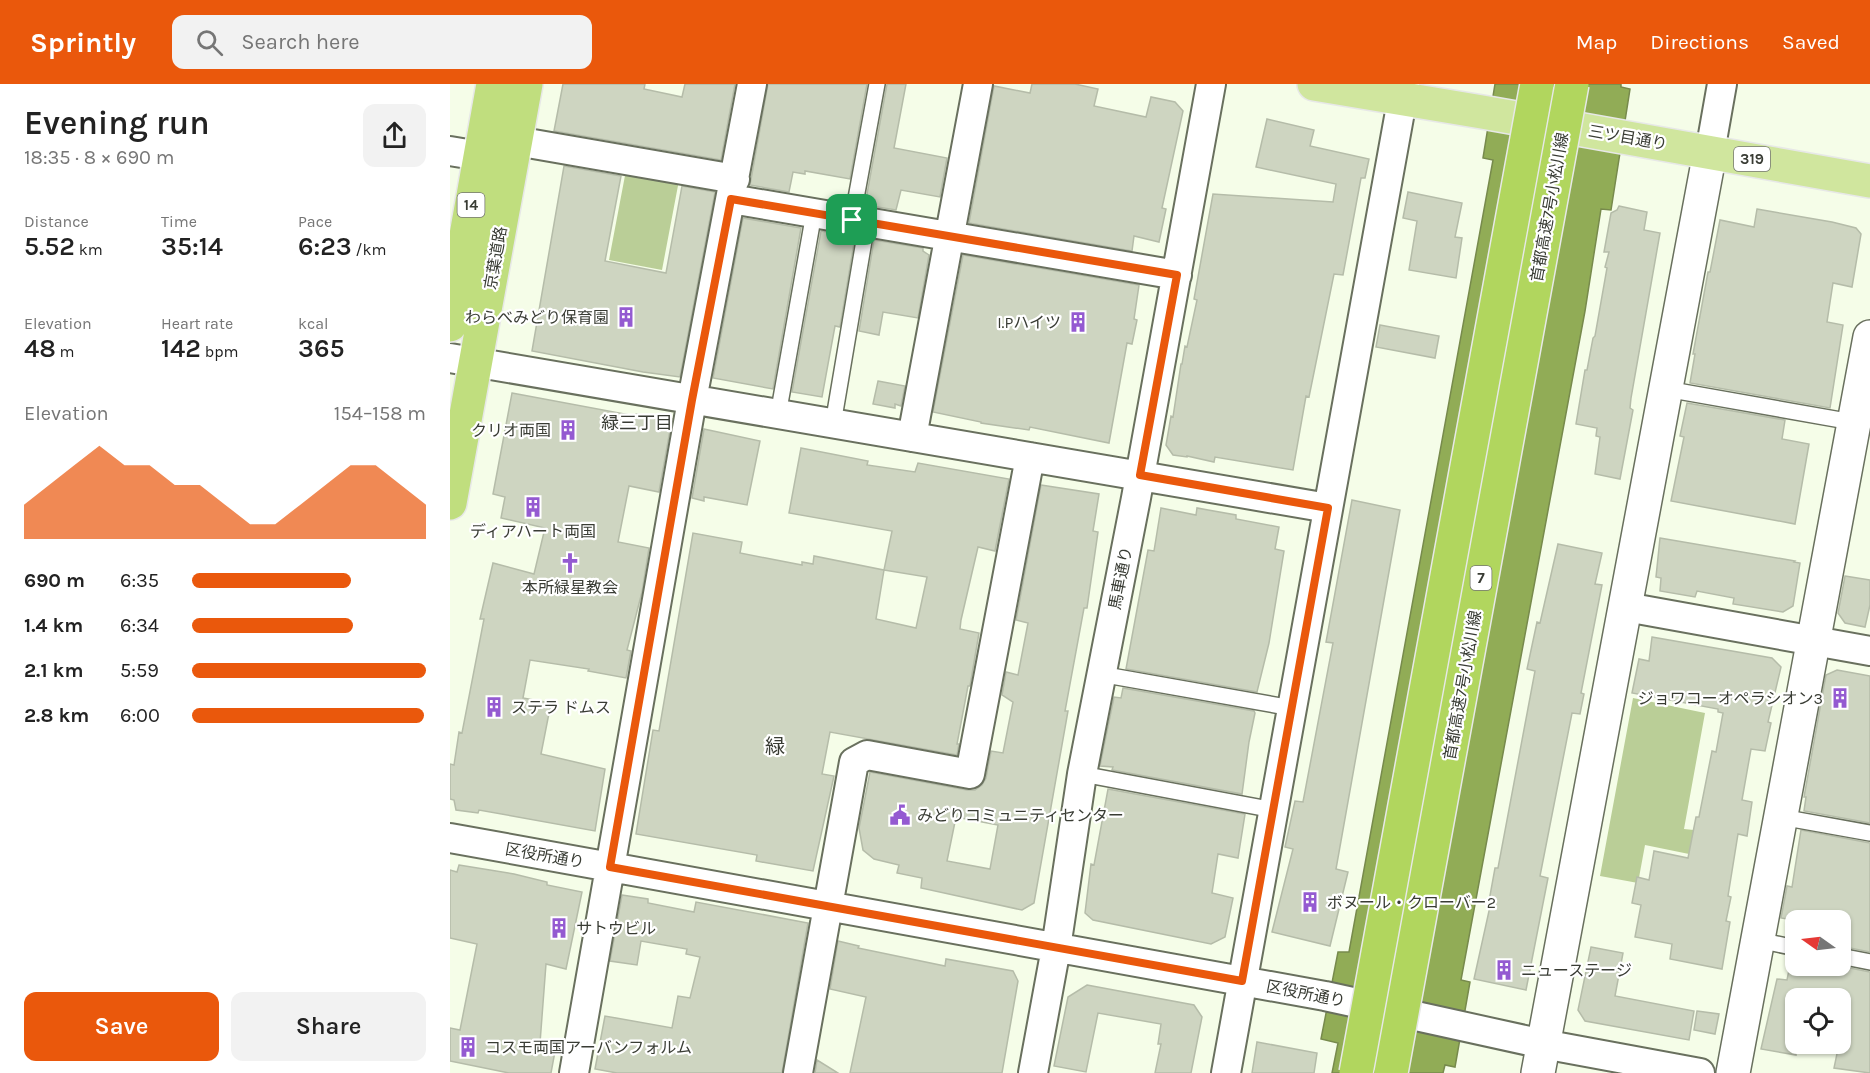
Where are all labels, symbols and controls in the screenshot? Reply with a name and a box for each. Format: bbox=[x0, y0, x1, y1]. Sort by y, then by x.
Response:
search box bbox=[172, 15, 592, 69]
text: Sprintly bbox=[30, 26, 136, 59]
icon: search bbox=[193, 26, 226, 59]
text: Search here bbox=[241, 29, 360, 55]
text: Map bbox=[1576, 30, 1617, 54]
text: Directions bbox=[1650, 30, 1749, 54]
text: Saved bbox=[1782, 30, 1840, 54]
text: Evening run bbox=[24, 104, 210, 142]
button: share bbox=[363, 104, 426, 167]
street label: 三ツ目通り bbox=[1587, 121, 1669, 154]
street label: 首都高速7号小松川線 bbox=[1527, 131, 1572, 283]
text: 18:35 · 8 × 690 m bbox=[24, 146, 174, 169]
road number: 319 bbox=[1734, 147, 1770, 171]
road number: 14 bbox=[458, 193, 484, 217]
pin bbox=[826, 194, 877, 245]
icon: arrive bbox=[835, 203, 868, 236]
text: Distance bbox=[24, 212, 89, 231]
text: Time bbox=[161, 212, 197, 231]
text: Pace bbox=[298, 212, 332, 231]
street label: 京葉道路 bbox=[481, 225, 510, 291]
text: 5.52 bbox=[24, 231, 75, 262]
text: 35:14 bbox=[161, 231, 223, 262]
text: 6:23 bbox=[298, 231, 352, 262]
text: km bbox=[75, 240, 103, 259]
text: /km bbox=[352, 240, 386, 259]
building icon: わらべみどり保育園 bbox=[614, 305, 638, 329]
place label: わらべみどり保育園 bbox=[465, 308, 609, 327]
building icon: I.Pハイツ bbox=[1066, 310, 1090, 334]
place label: I.Pハイツ bbox=[997, 313, 1061, 332]
text: Elevation bbox=[24, 314, 92, 333]
text: Heart rate bbox=[161, 314, 233, 333]
text: kcal bbox=[298, 314, 329, 333]
text: 48 bbox=[24, 333, 56, 364]
text: 142 bbox=[161, 333, 201, 364]
text: 365 bbox=[298, 333, 345, 364]
text: m bbox=[56, 342, 75, 361]
text: bpm bbox=[201, 342, 238, 361]
text: Elevation bbox=[24, 402, 109, 425]
text: 154–158 m bbox=[334, 402, 426, 425]
district label: 緑三丁目 bbox=[601, 412, 673, 434]
building icon: クリオ両国 bbox=[556, 418, 580, 442]
place label: クリオ両国 bbox=[471, 421, 551, 440]
building icon: ディアハート両国 bbox=[521, 495, 545, 519]
place label: ディアハート両国 bbox=[470, 522, 596, 541]
street label: 馬車通り bbox=[1105, 545, 1136, 611]
church icon: 本所緑星教会 bbox=[558, 551, 582, 575]
road number: 7 bbox=[1470, 566, 1492, 590]
text: 690 m bbox=[24, 569, 85, 592]
text: 6:35 bbox=[120, 569, 159, 592]
place label: 本所緑星教会 bbox=[522, 578, 618, 597]
street label: 首都高速7号小松川線 bbox=[1440, 609, 1485, 761]
text: 1.4 km bbox=[24, 614, 83, 637]
text: 6:34 bbox=[120, 614, 159, 637]
text: 2.1 km bbox=[24, 659, 83, 682]
text: 5:59 bbox=[120, 659, 159, 682]
building icon: ジョワコーオペラシオン3 bbox=[1828, 686, 1852, 710]
place label: ジョワコーオペラシオン3 bbox=[1638, 689, 1823, 708]
building icon: ステラ ドムス bbox=[482, 695, 506, 719]
place label: ステラ ドムス bbox=[511, 698, 611, 717]
text: 2.8 km bbox=[24, 704, 89, 727]
text: 6:00 bbox=[120, 704, 160, 727]
district label: 緑 bbox=[765, 735, 785, 758]
public building icon: みどりコミュニティセンター bbox=[888, 803, 912, 827]
place label: みどりコミュニティセンター bbox=[917, 806, 1124, 825]
street label: 区役所通り bbox=[504, 839, 586, 872]
building icon: ボヌール・クローバー2 bbox=[1298, 890, 1322, 914]
place label: ボヌール・クローバー2 bbox=[1327, 893, 1496, 912]
north arrow bbox=[1785, 910, 1851, 976]
map controls bbox=[1785, 910, 1851, 1054]
building icon: サトウビル bbox=[547, 916, 571, 940]
place label: サトウビル bbox=[576, 919, 656, 938]
building icon: ニューステージ bbox=[1492, 958, 1516, 982]
place label: ニューステージ bbox=[1521, 961, 1632, 980]
street label: 区役所通り bbox=[1265, 977, 1347, 1010]
button: locate bbox=[1785, 988, 1851, 1054]
button: Save bbox=[24, 992, 219, 1061]
button: Share bbox=[231, 992, 426, 1061]
building icon: コスモ両国アーバンフォルム bbox=[456, 1035, 480, 1059]
place label: コスモ両国アーバンフォルム bbox=[485, 1038, 692, 1057]

